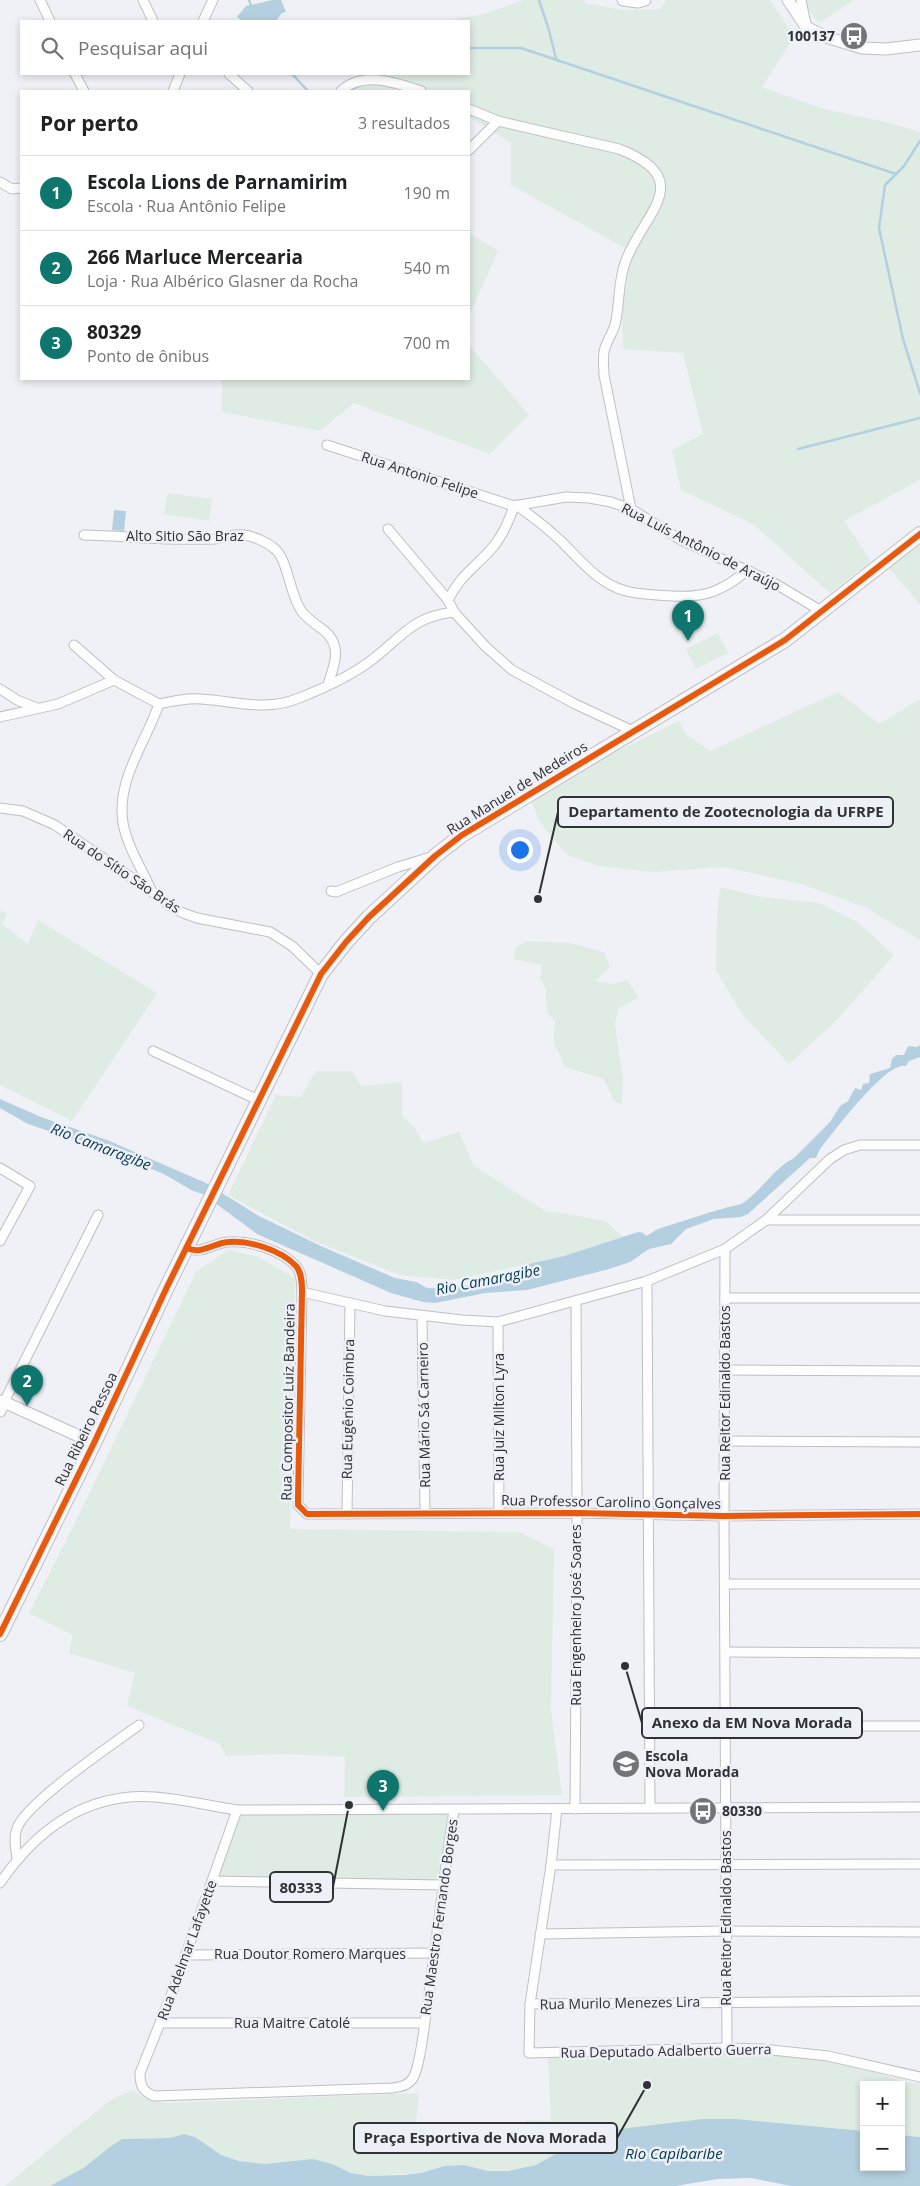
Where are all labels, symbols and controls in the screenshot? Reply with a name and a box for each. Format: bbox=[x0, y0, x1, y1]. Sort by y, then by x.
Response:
search box bbox=[20, 20, 470, 75]
bus stop icon: 100137 bbox=[839, 21, 869, 51]
place label: 100137 bbox=[787, 26, 835, 45]
icon: search bbox=[38, 34, 66, 62]
text: Pesquisar aqui bbox=[78, 35, 208, 61]
text: Por perto bbox=[40, 109, 139, 137]
text: 3 resultados bbox=[358, 112, 450, 134]
text: Escola Lions de Parnamirim bbox=[87, 169, 348, 195]
text: 1 bbox=[51, 182, 61, 204]
text: 190 m bbox=[404, 182, 450, 204]
text: Escola · Rua Antônio Felipe bbox=[87, 195, 286, 217]
text: 266 Marluce Mercearia bbox=[87, 244, 303, 270]
text: 2 bbox=[51, 257, 61, 279]
text: 540 m bbox=[404, 257, 450, 279]
text: Loja · Rua Albérico Glasner da Rocha bbox=[87, 270, 359, 292]
text: 80329 bbox=[87, 319, 141, 345]
text: 3 bbox=[51, 332, 61, 354]
text: 700 m bbox=[404, 332, 450, 354]
text: Ponto de ônibus bbox=[87, 345, 209, 367]
street label: Rua Antonio Felipe bbox=[359, 447, 481, 502]
street label: Rua Luís Antônio de Araújo bbox=[618, 498, 784, 595]
street label: Alto Sitio São Braz bbox=[126, 526, 244, 545]
pin: 1 bbox=[672, 600, 704, 641]
street label: Rua Manuel de Medeiros bbox=[443, 736, 591, 839]
callout: Departamento de Zootecnologia da UFRPE bbox=[558, 797, 893, 827]
text: Departamento de Zootecnologia da UFRPE bbox=[568, 801, 884, 821]
street label: Rua do Sítio São Brás bbox=[60, 824, 185, 917]
your location bbox=[507, 837, 533, 863]
water label: Rio Camaragibe bbox=[48, 1118, 155, 1175]
water label: Rio Camaragibe bbox=[434, 1259, 542, 1299]
street label: Rua Compositor Luiz Bandeira bbox=[276, 1303, 299, 1501]
street label: Rua Reitor Edinaldo Bastos bbox=[715, 1305, 734, 1481]
street label: Rua Eugênio Coimbra bbox=[337, 1339, 358, 1479]
street label: Rua Mário Sá Carneiro bbox=[413, 1342, 434, 1488]
street label: Rua Juiz Milton Lyra bbox=[489, 1353, 508, 1481]
pin: 2 bbox=[11, 1365, 43, 1406]
street label: Rua Ribeiro Pessoa bbox=[50, 1369, 121, 1489]
street label: Rua Professor Carolino Gonçalves bbox=[501, 1490, 722, 1513]
street label: Rua Engenheiro José Soares bbox=[566, 1524, 585, 1706]
callout: Anexo da EM Nova Morada bbox=[642, 1708, 862, 1738]
text: Anexo da EM Nova Morada bbox=[652, 1712, 852, 1732]
place label: Escola Nova Morada bbox=[645, 1746, 739, 1781]
school or university icon: Escola Nova Morada bbox=[611, 1749, 641, 1779]
pin: 3 bbox=[367, 1770, 399, 1811]
bus stop icon: 80330 bbox=[688, 1796, 718, 1826]
place label: 80330 bbox=[722, 1801, 762, 1820]
street label: Rua Maestro Fernando Borges bbox=[415, 1817, 462, 2016]
street label: Rua Reitor Edinaldo Bastos bbox=[716, 1830, 735, 2006]
callout: 80333 bbox=[270, 1872, 333, 1902]
street label: Rua Adelmar Lafayette bbox=[152, 1877, 221, 2023]
text: 80333 bbox=[280, 1877, 322, 1897]
street label: Rua Doutor Romero Marques bbox=[214, 1944, 406, 1963]
street label: Rua Murilo Menezes Lira bbox=[540, 1992, 700, 2013]
street label: Rua Maitre Catolé bbox=[234, 2013, 350, 2032]
street label: Rua Deputado Adalberto Guerra bbox=[560, 2039, 772, 2062]
map controls bbox=[860, 2081, 905, 2171]
button: + bbox=[860, 2081, 905, 2126]
callout: Praça Esportiva de Nova Morada bbox=[354, 2123, 617, 2153]
button: − bbox=[860, 2126, 905, 2171]
text: Praça Esportiva de Nova Morada bbox=[363, 2127, 607, 2147]
water label: Rio Capibaribe bbox=[625, 2143, 723, 2163]

